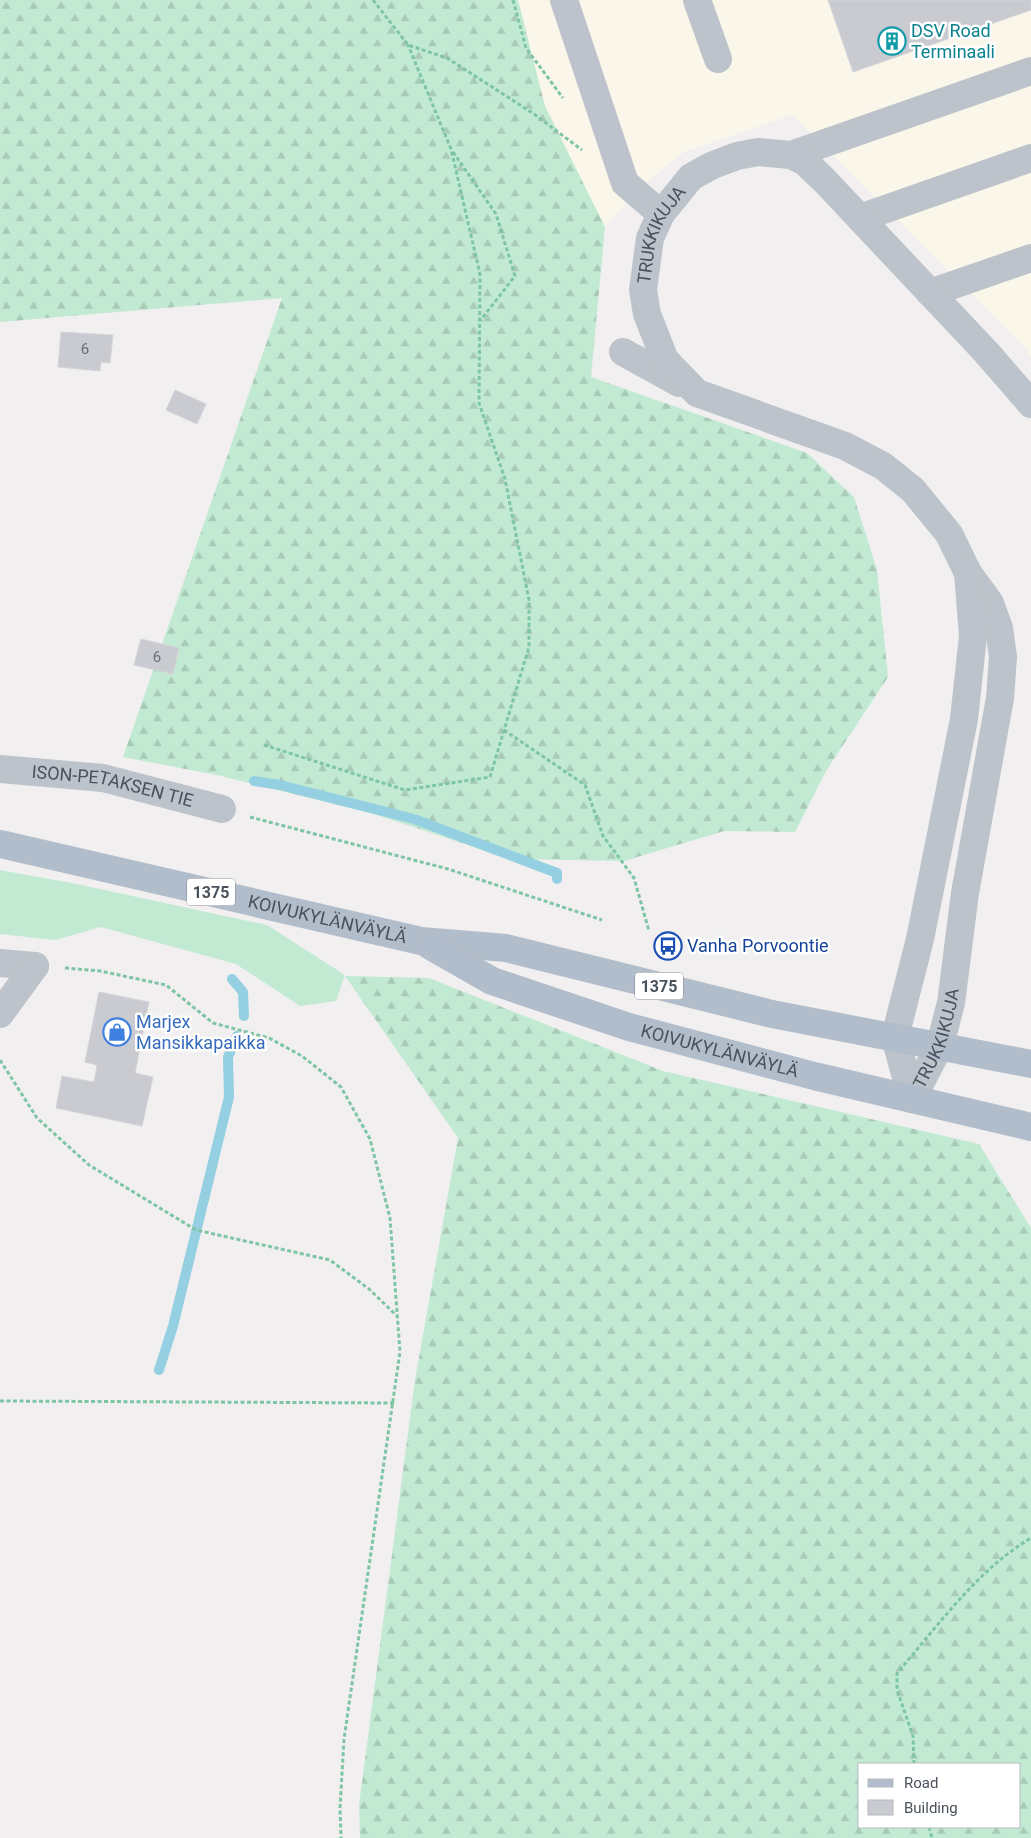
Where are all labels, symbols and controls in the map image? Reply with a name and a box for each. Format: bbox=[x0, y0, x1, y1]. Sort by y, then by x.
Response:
place label: DSV Road Terminaali bbox=[911, 20, 995, 62]
building icon: DSV Road Terminaali bbox=[877, 26, 907, 56]
street label: TRUKKIKUJA bbox=[633, 181, 690, 285]
house number: 6 bbox=[81, 340, 89, 358]
house number: 6 bbox=[153, 648, 161, 666]
street label: ISON-PETAKSEN TIE bbox=[31, 761, 196, 811]
road number: 1375 bbox=[187, 879, 235, 906]
street label: KOIVUKYLÄNVÄYLÄ bbox=[246, 891, 409, 947]
bus stop icon: Vanha Porvoontie bbox=[653, 931, 683, 961]
place label: Vanha Porvoontie bbox=[687, 935, 829, 956]
road number: 1375 bbox=[635, 972, 683, 999]
street label: TRUKKIKUJA bbox=[908, 987, 963, 1092]
place label: Marjex Mansikkapaikka bbox=[136, 1011, 265, 1053]
shop icon: Marjex Mansikkapaikka bbox=[102, 1017, 132, 1047]
street label: KOIVUKYLÄNVÄYLÄ bbox=[639, 1020, 801, 1082]
legend bbox=[858, 1763, 1021, 1828]
text: Road bbox=[904, 1774, 938, 1792]
text: Building bbox=[904, 1799, 958, 1817]

